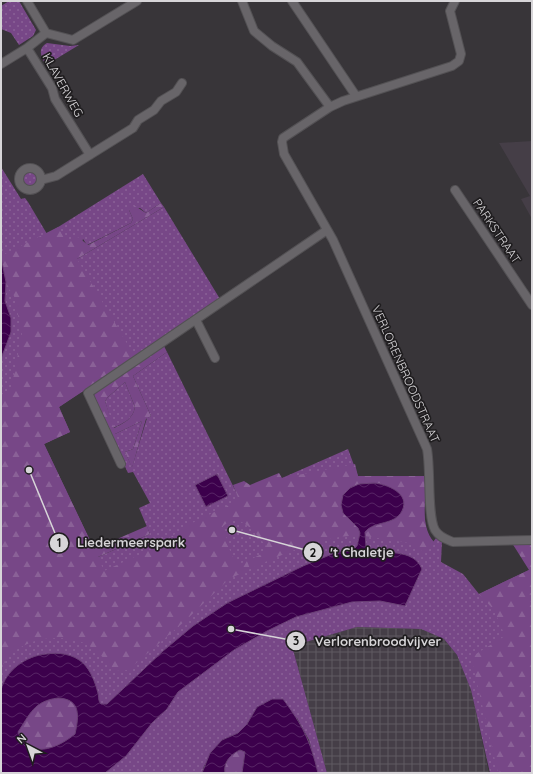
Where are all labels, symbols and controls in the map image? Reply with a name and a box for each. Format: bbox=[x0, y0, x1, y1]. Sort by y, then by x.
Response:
street label: KLAVERWEG bbox=[39, 50, 87, 120]
street label: PARKSTRAAT bbox=[470, 196, 524, 266]
street label: VERLORENBROODSTRAAT bbox=[369, 303, 443, 445]
callout: Liedermeerspark bbox=[49, 530, 193, 555]
text: Liedermeerspark bbox=[77, 534, 185, 550]
text: 1 bbox=[57, 535, 61, 550]
callout: 't Chaletje bbox=[303, 540, 402, 565]
text: 't Chaletje bbox=[330, 544, 394, 560]
text: 2 bbox=[310, 545, 317, 560]
callout: Verlorenbroodvijver bbox=[286, 629, 449, 654]
text: 3 bbox=[293, 633, 299, 648]
text: Verlorenbroodvijver bbox=[315, 633, 442, 649]
north arrow bbox=[8, 726, 48, 766]
text: N bbox=[14, 731, 29, 746]

